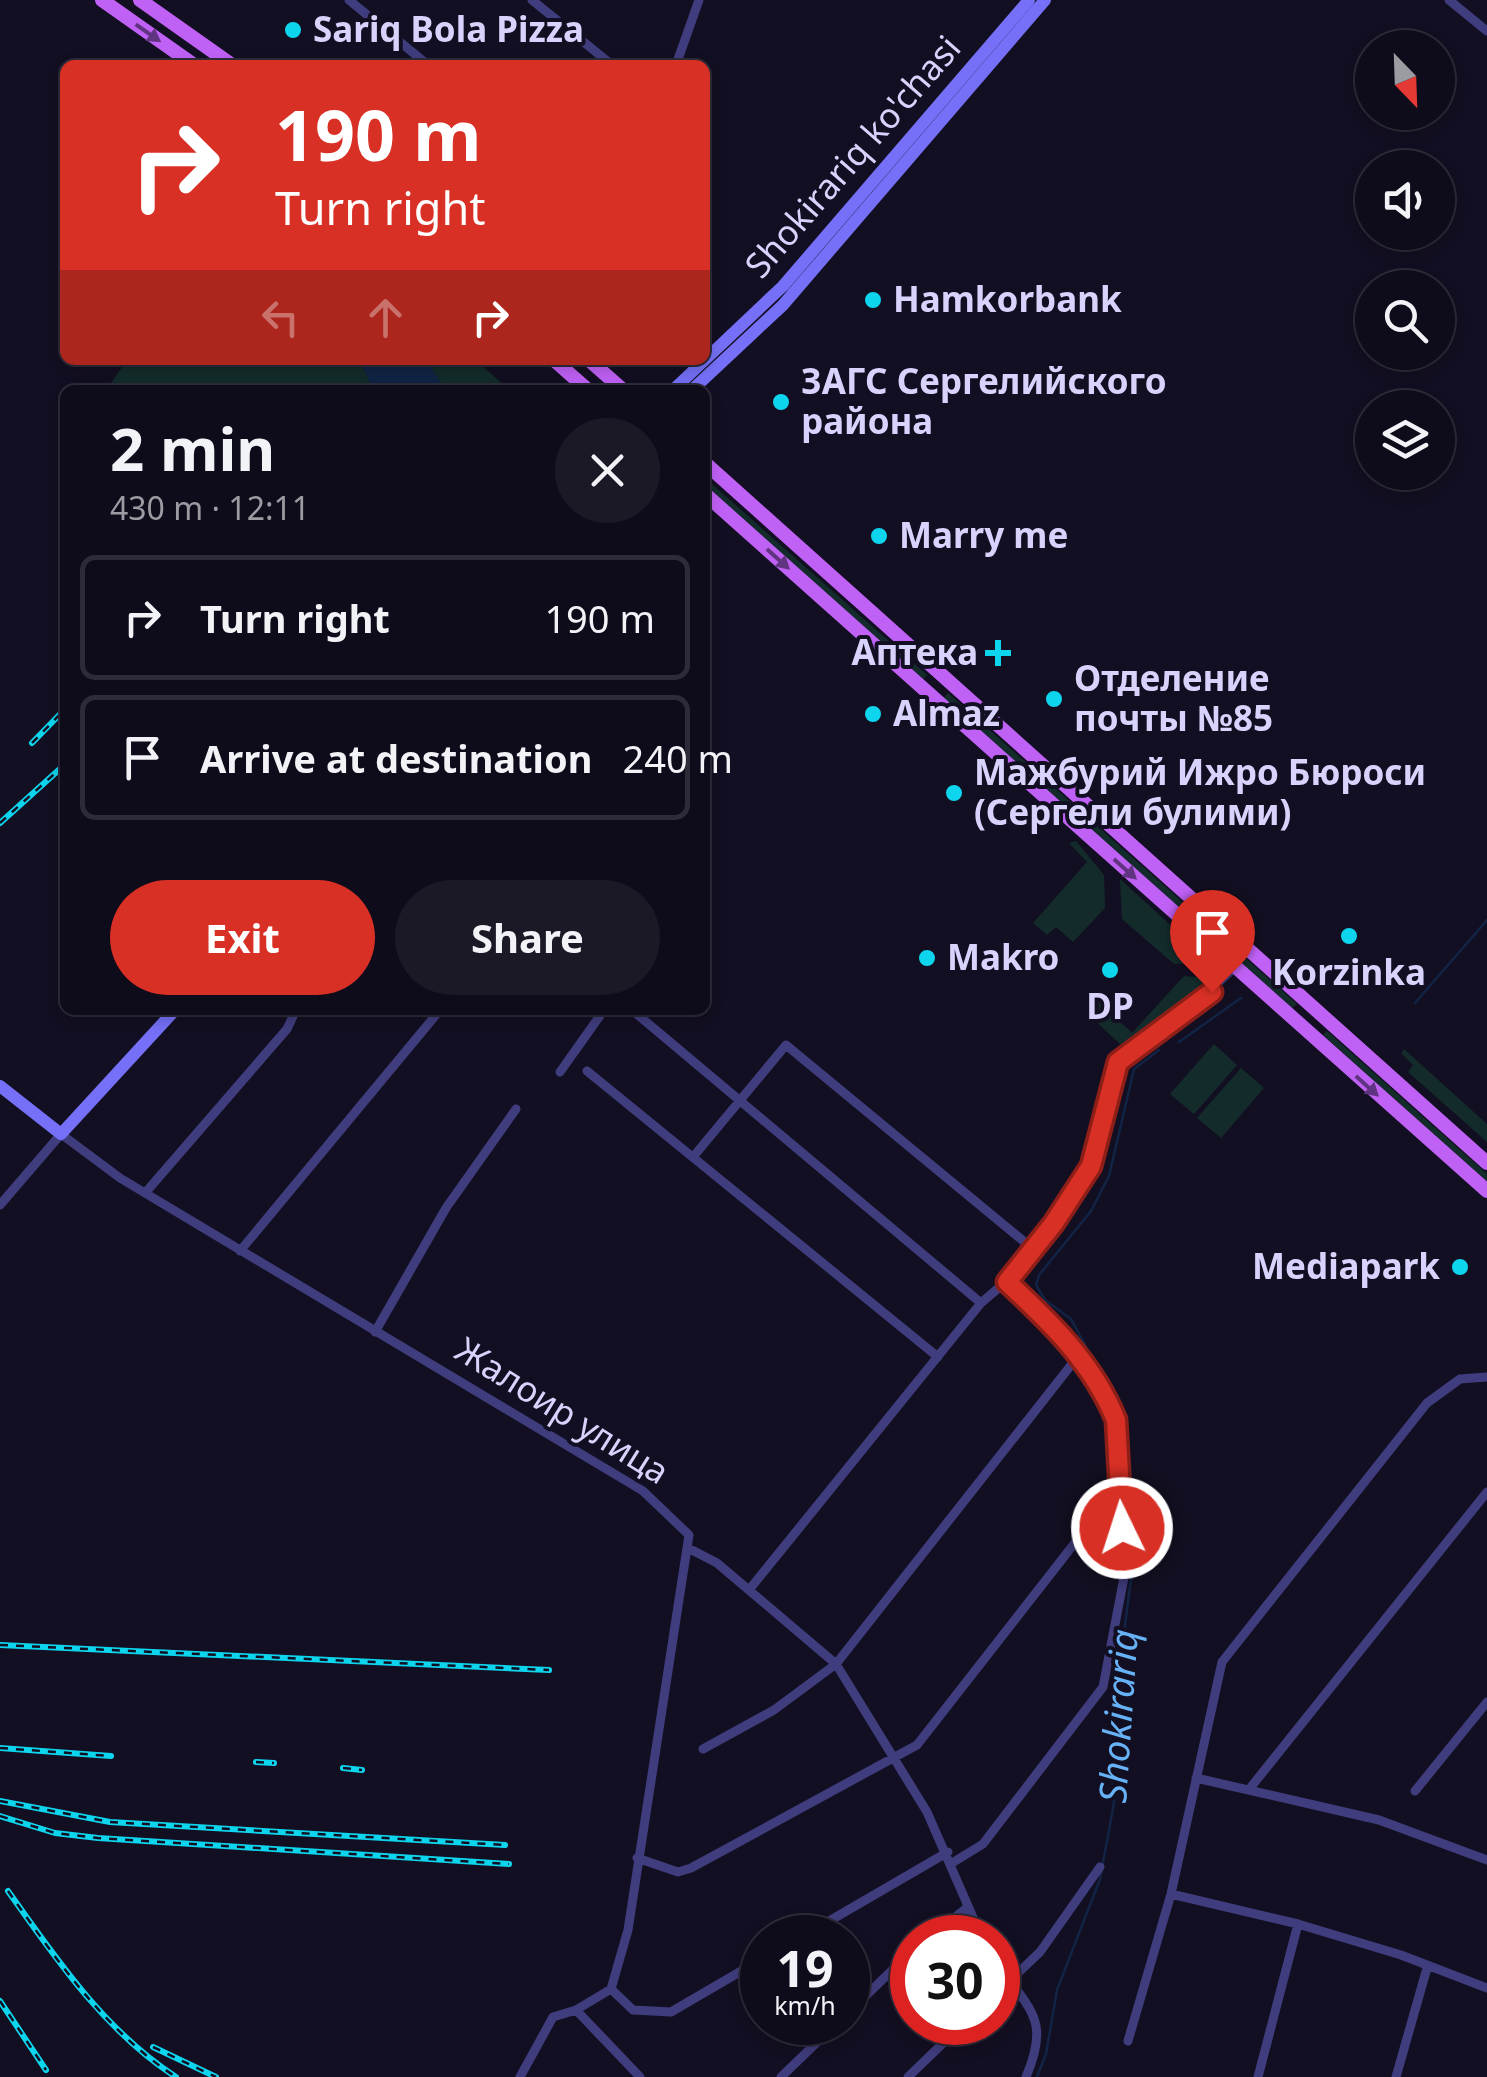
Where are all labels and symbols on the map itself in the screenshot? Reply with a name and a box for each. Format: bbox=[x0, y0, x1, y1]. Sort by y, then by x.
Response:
place label: Sariq Bola Pizza bbox=[313, 5, 584, 52]
marker: Sariq Bola Pizza bbox=[282, 19, 304, 41]
one-way arrow bbox=[135, 22, 161, 42]
street label: Shokirariq ko'chasi bbox=[734, 25, 970, 287]
north arrow bbox=[1355, 30, 1455, 130]
place label: Hamkorbank bbox=[893, 275, 1122, 322]
marker: Hamkorbank bbox=[862, 289, 884, 311]
place label: ЗАГС Сергелийского района bbox=[801, 357, 1167, 444]
marker: ЗАГС Сергелийского района bbox=[770, 391, 792, 413]
place label: Marry me bbox=[899, 511, 1068, 558]
marker: Marry me bbox=[868, 525, 890, 547]
one-way arrow bbox=[765, 547, 790, 569]
place label: Аптека bbox=[852, 628, 978, 675]
marker: Аптека bbox=[987, 642, 1009, 664]
place label: Отделение почты №85 bbox=[1074, 654, 1273, 741]
marker: Отделение почты №85 bbox=[1043, 688, 1065, 710]
place label: Almaz bbox=[893, 689, 1000, 736]
marker: Almaz bbox=[862, 703, 884, 725]
place label: Мажбурий Ижро Бюроси (Сергели булими) bbox=[974, 748, 1426, 835]
marker: Мажбурий Ижро Бюроси (Сергели булими) bbox=[943, 782, 965, 804]
one-way arrow bbox=[1113, 857, 1137, 880]
pin bbox=[1170, 890, 1255, 993]
marker: Korzinka bbox=[1338, 925, 1360, 947]
place label: Makro bbox=[947, 933, 1060, 980]
marker: Makro bbox=[916, 947, 938, 969]
place label: Korzinka bbox=[1272, 948, 1426, 995]
marker: DP bbox=[1099, 959, 1121, 981]
place label: DP bbox=[1086, 982, 1134, 1029]
one-way arrow bbox=[1354, 1074, 1379, 1096]
place label: Mediapark bbox=[1252, 1242, 1440, 1289]
marker: Mediapark bbox=[1449, 1256, 1471, 1278]
street label: Жалоир улица bbox=[447, 1325, 678, 1494]
position arrow bbox=[1070, 1476, 1174, 1580]
water label: Shokirariq bbox=[1085, 1627, 1149, 1805]
speed limit sign: 30 bbox=[890, 1915, 1020, 2045]

